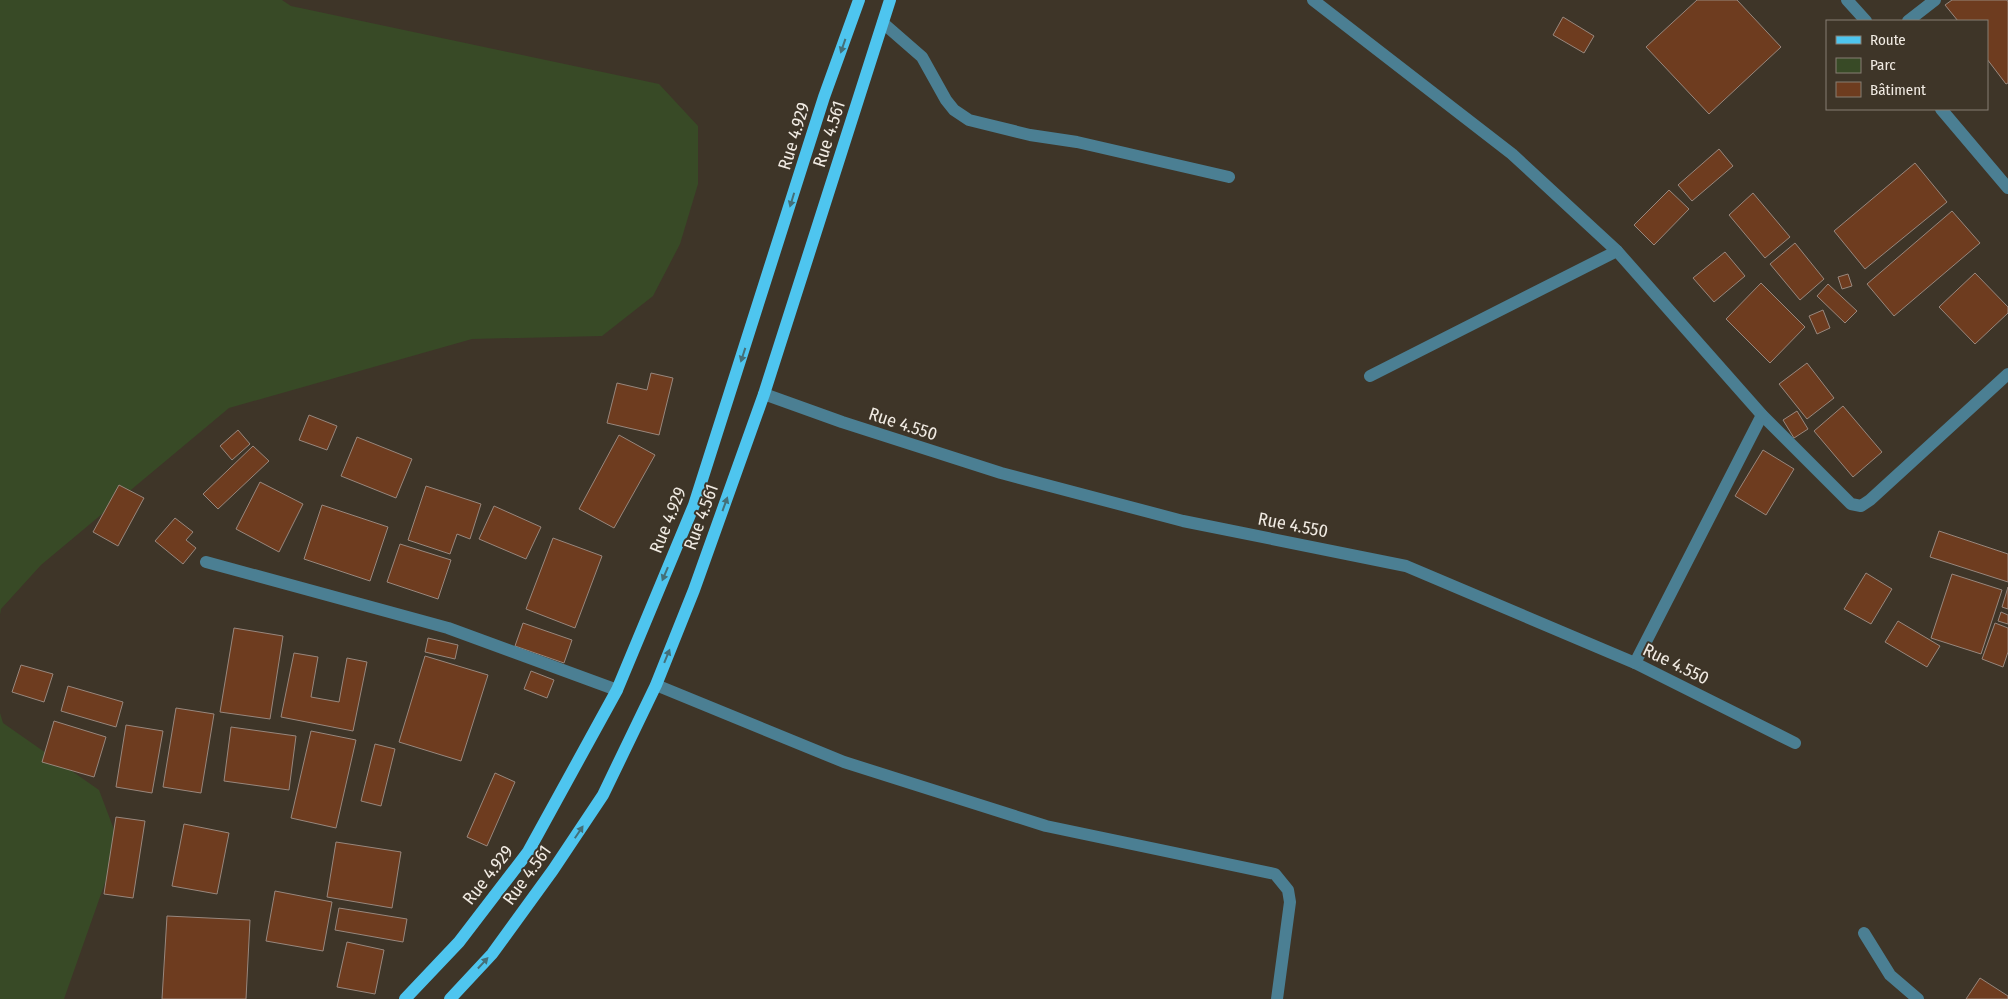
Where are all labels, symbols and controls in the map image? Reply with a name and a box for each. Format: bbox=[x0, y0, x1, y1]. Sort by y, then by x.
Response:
legend bbox=[1826, 20, 1988, 110]
text: Route bbox=[1870, 31, 1906, 49]
one-way arrow bbox=[838, 39, 846, 54]
text: Parc bbox=[1870, 56, 1896, 74]
text: Bâtiment bbox=[1870, 81, 1926, 99]
street label: Rue 4.561 bbox=[808, 98, 850, 170]
street label: Rue 4.929 bbox=[773, 100, 815, 172]
one-way arrow bbox=[788, 193, 795, 208]
one-way arrow bbox=[739, 348, 746, 363]
street label: Rue 4.550 bbox=[866, 403, 940, 445]
street label: Rue 4.561 bbox=[679, 481, 723, 553]
street label: Rue 4.929 bbox=[645, 484, 691, 556]
one-way arrow bbox=[721, 496, 729, 511]
street label: Rue 4.550 bbox=[1256, 507, 1330, 543]
one-way arrow bbox=[661, 567, 669, 581]
street label: Rue 4.550 bbox=[1639, 639, 1713, 689]
one-way arrow bbox=[664, 649, 672, 663]
one-way arrow bbox=[574, 825, 583, 839]
street label: Rue 4.929 bbox=[458, 841, 518, 909]
street label: Rue 4.561 bbox=[498, 841, 556, 909]
one-way arrow bbox=[477, 958, 489, 970]

